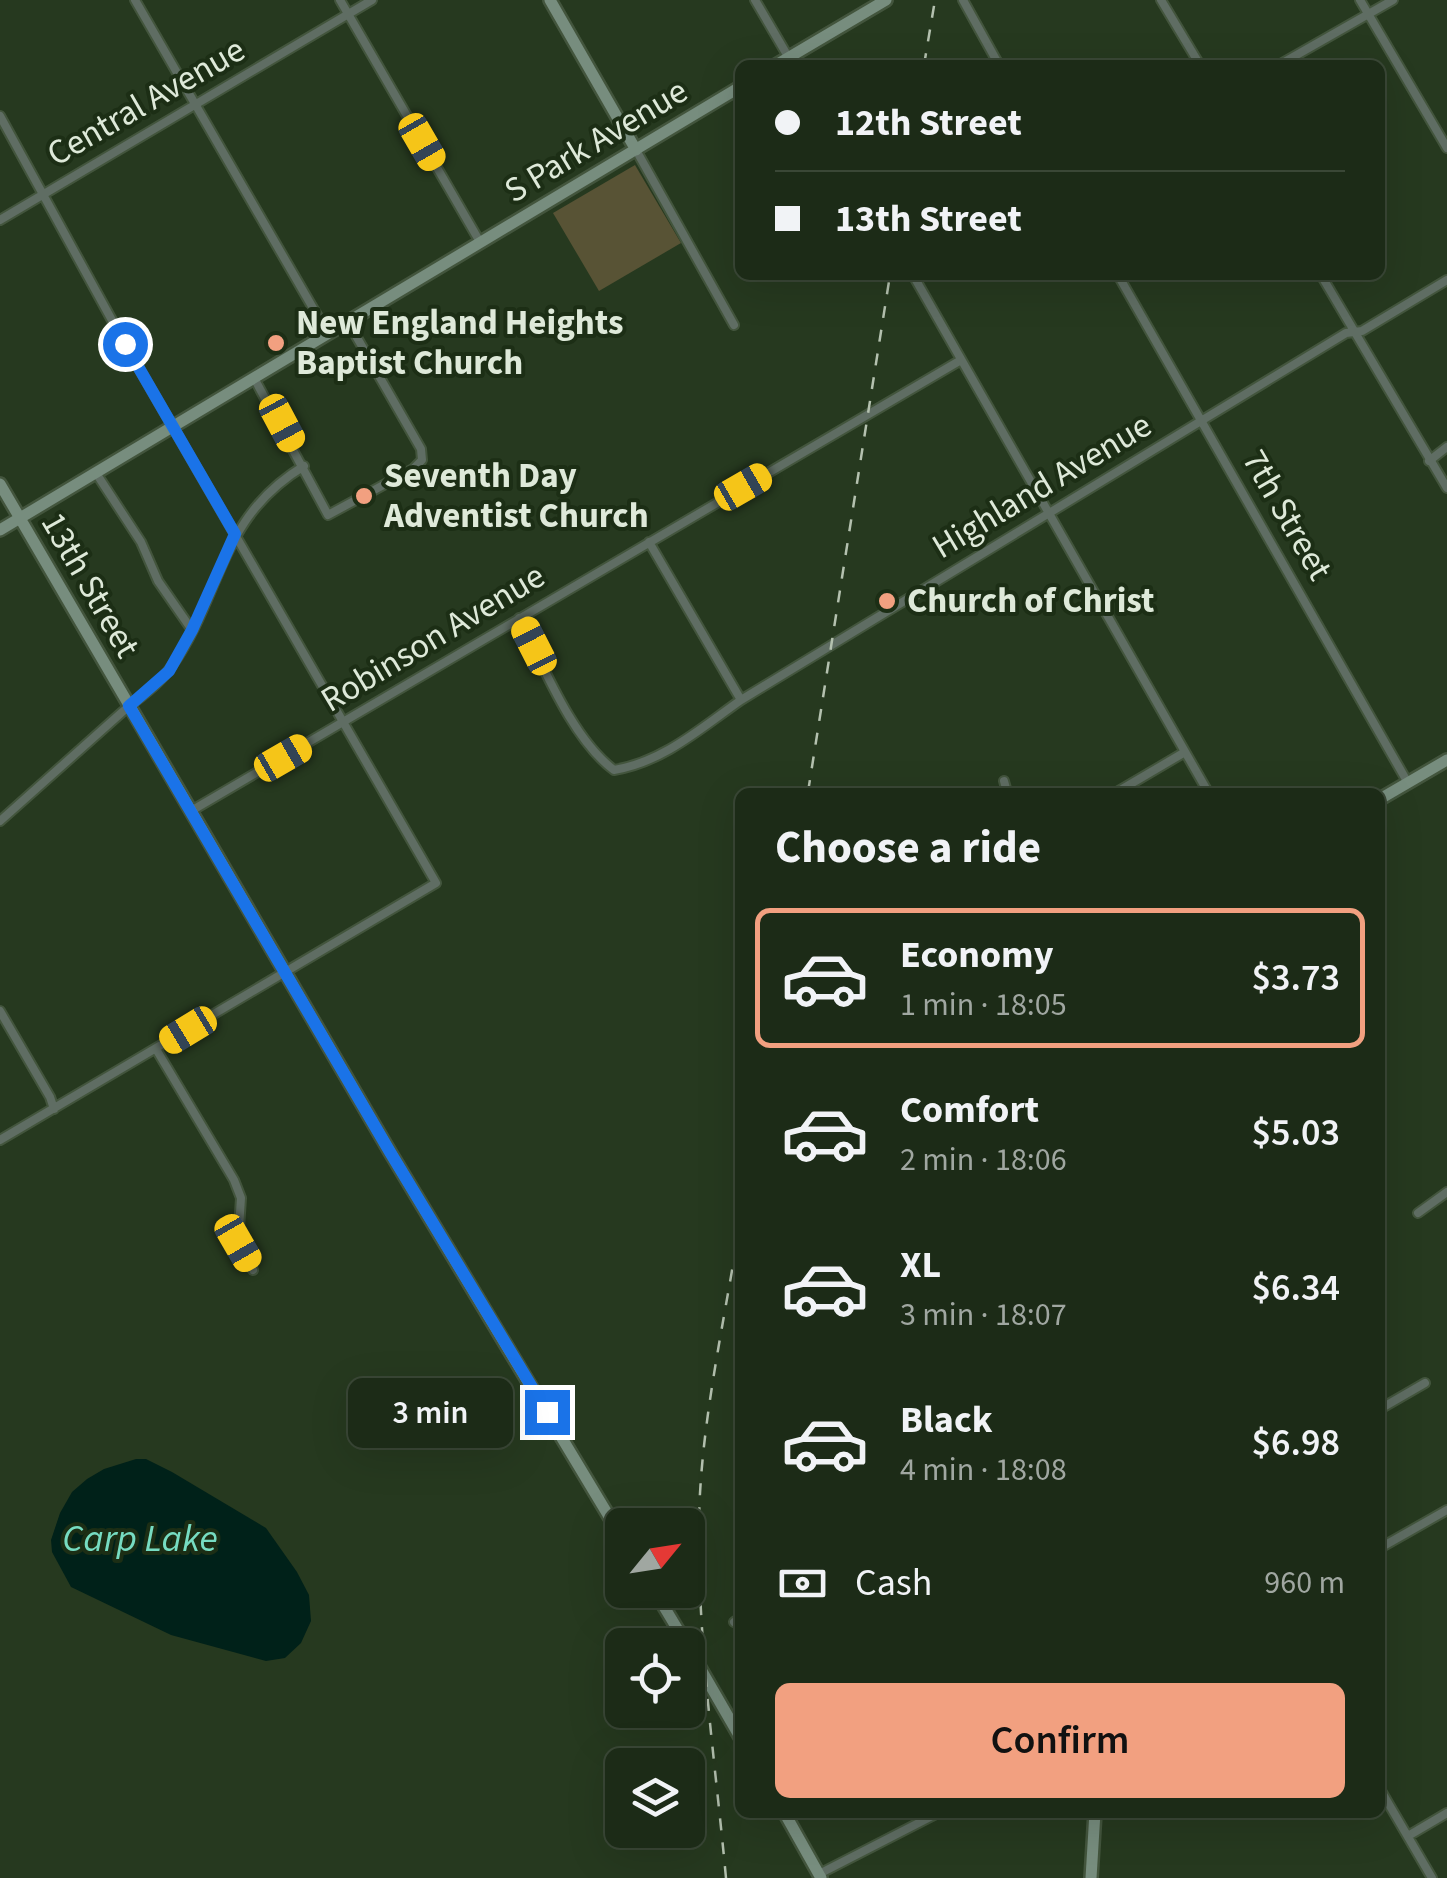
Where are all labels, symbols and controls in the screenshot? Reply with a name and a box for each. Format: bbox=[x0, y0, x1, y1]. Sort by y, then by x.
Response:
street label: Central Avenue bbox=[38, 25, 254, 179]
street label: S Park Avenue bbox=[495, 67, 697, 215]
text: 12th Street bbox=[835, 96, 1022, 150]
car bbox=[394, 109, 450, 175]
text: 13th Street bbox=[835, 192, 1022, 246]
place label: New England Heights Baptist Church bbox=[296, 298, 623, 388]
route start bbox=[103, 322, 148, 367]
marker: New England Heights Baptist Church bbox=[265, 332, 287, 354]
car bbox=[255, 389, 309, 457]
street label: Highland Avenue bbox=[923, 401, 1161, 571]
street label: 7th Street bbox=[1230, 441, 1344, 590]
place label: Seventh Day Adventist Church bbox=[383, 451, 649, 541]
car bbox=[710, 459, 776, 515]
marker: Seventh Day Adventist Church bbox=[353, 485, 375, 507]
street label: 13th Street bbox=[28, 503, 152, 667]
street label: Robinson Avenue bbox=[312, 551, 554, 725]
place label: Church of Christ bbox=[907, 576, 1155, 626]
marker: Church of Christ bbox=[876, 590, 898, 612]
car bbox=[507, 612, 561, 680]
car bbox=[250, 730, 316, 786]
text: Choose a ride bbox=[775, 816, 1041, 880]
text: Economy bbox=[900, 928, 1053, 982]
icon: car bbox=[780, 933, 870, 1023]
text: $3.73 bbox=[1252, 951, 1340, 1005]
text: 1 min · 18:05 bbox=[900, 982, 1067, 1028]
car bbox=[155, 1002, 221, 1058]
text: Comfort bbox=[900, 1083, 1039, 1137]
icon: car bbox=[780, 1088, 870, 1178]
text: $5.03 bbox=[1252, 1106, 1340, 1160]
text: 2 min · 18:06 bbox=[900, 1137, 1067, 1183]
car bbox=[210, 1210, 266, 1276]
text: XL bbox=[900, 1238, 941, 1292]
icon: car bbox=[780, 1243, 870, 1333]
text: $6.34 bbox=[1252, 1261, 1340, 1315]
text: 3 min · 18:07 bbox=[900, 1292, 1067, 1338]
callout: 3 min bbox=[347, 1377, 512, 1447]
text: 3 min bbox=[392, 1390, 469, 1436]
route end bbox=[525, 1390, 570, 1435]
text: Black bbox=[900, 1393, 993, 1447]
icon: car bbox=[780, 1398, 870, 1488]
text: $6.98 bbox=[1252, 1416, 1340, 1470]
text: 4 min · 18:08 bbox=[900, 1447, 1067, 1493]
north arrow bbox=[605, 1508, 705, 1608]
map controls bbox=[605, 1508, 705, 1848]
water label: Carp Lake bbox=[62, 1512, 218, 1566]
icon: cash bbox=[775, 1556, 830, 1611]
text: Cash bbox=[855, 1556, 932, 1610]
text: 960 m bbox=[1264, 1560, 1345, 1606]
button: locate bbox=[605, 1628, 705, 1728]
button: Confirm bbox=[775, 1683, 1345, 1798]
button: layers bbox=[605, 1748, 705, 1848]

